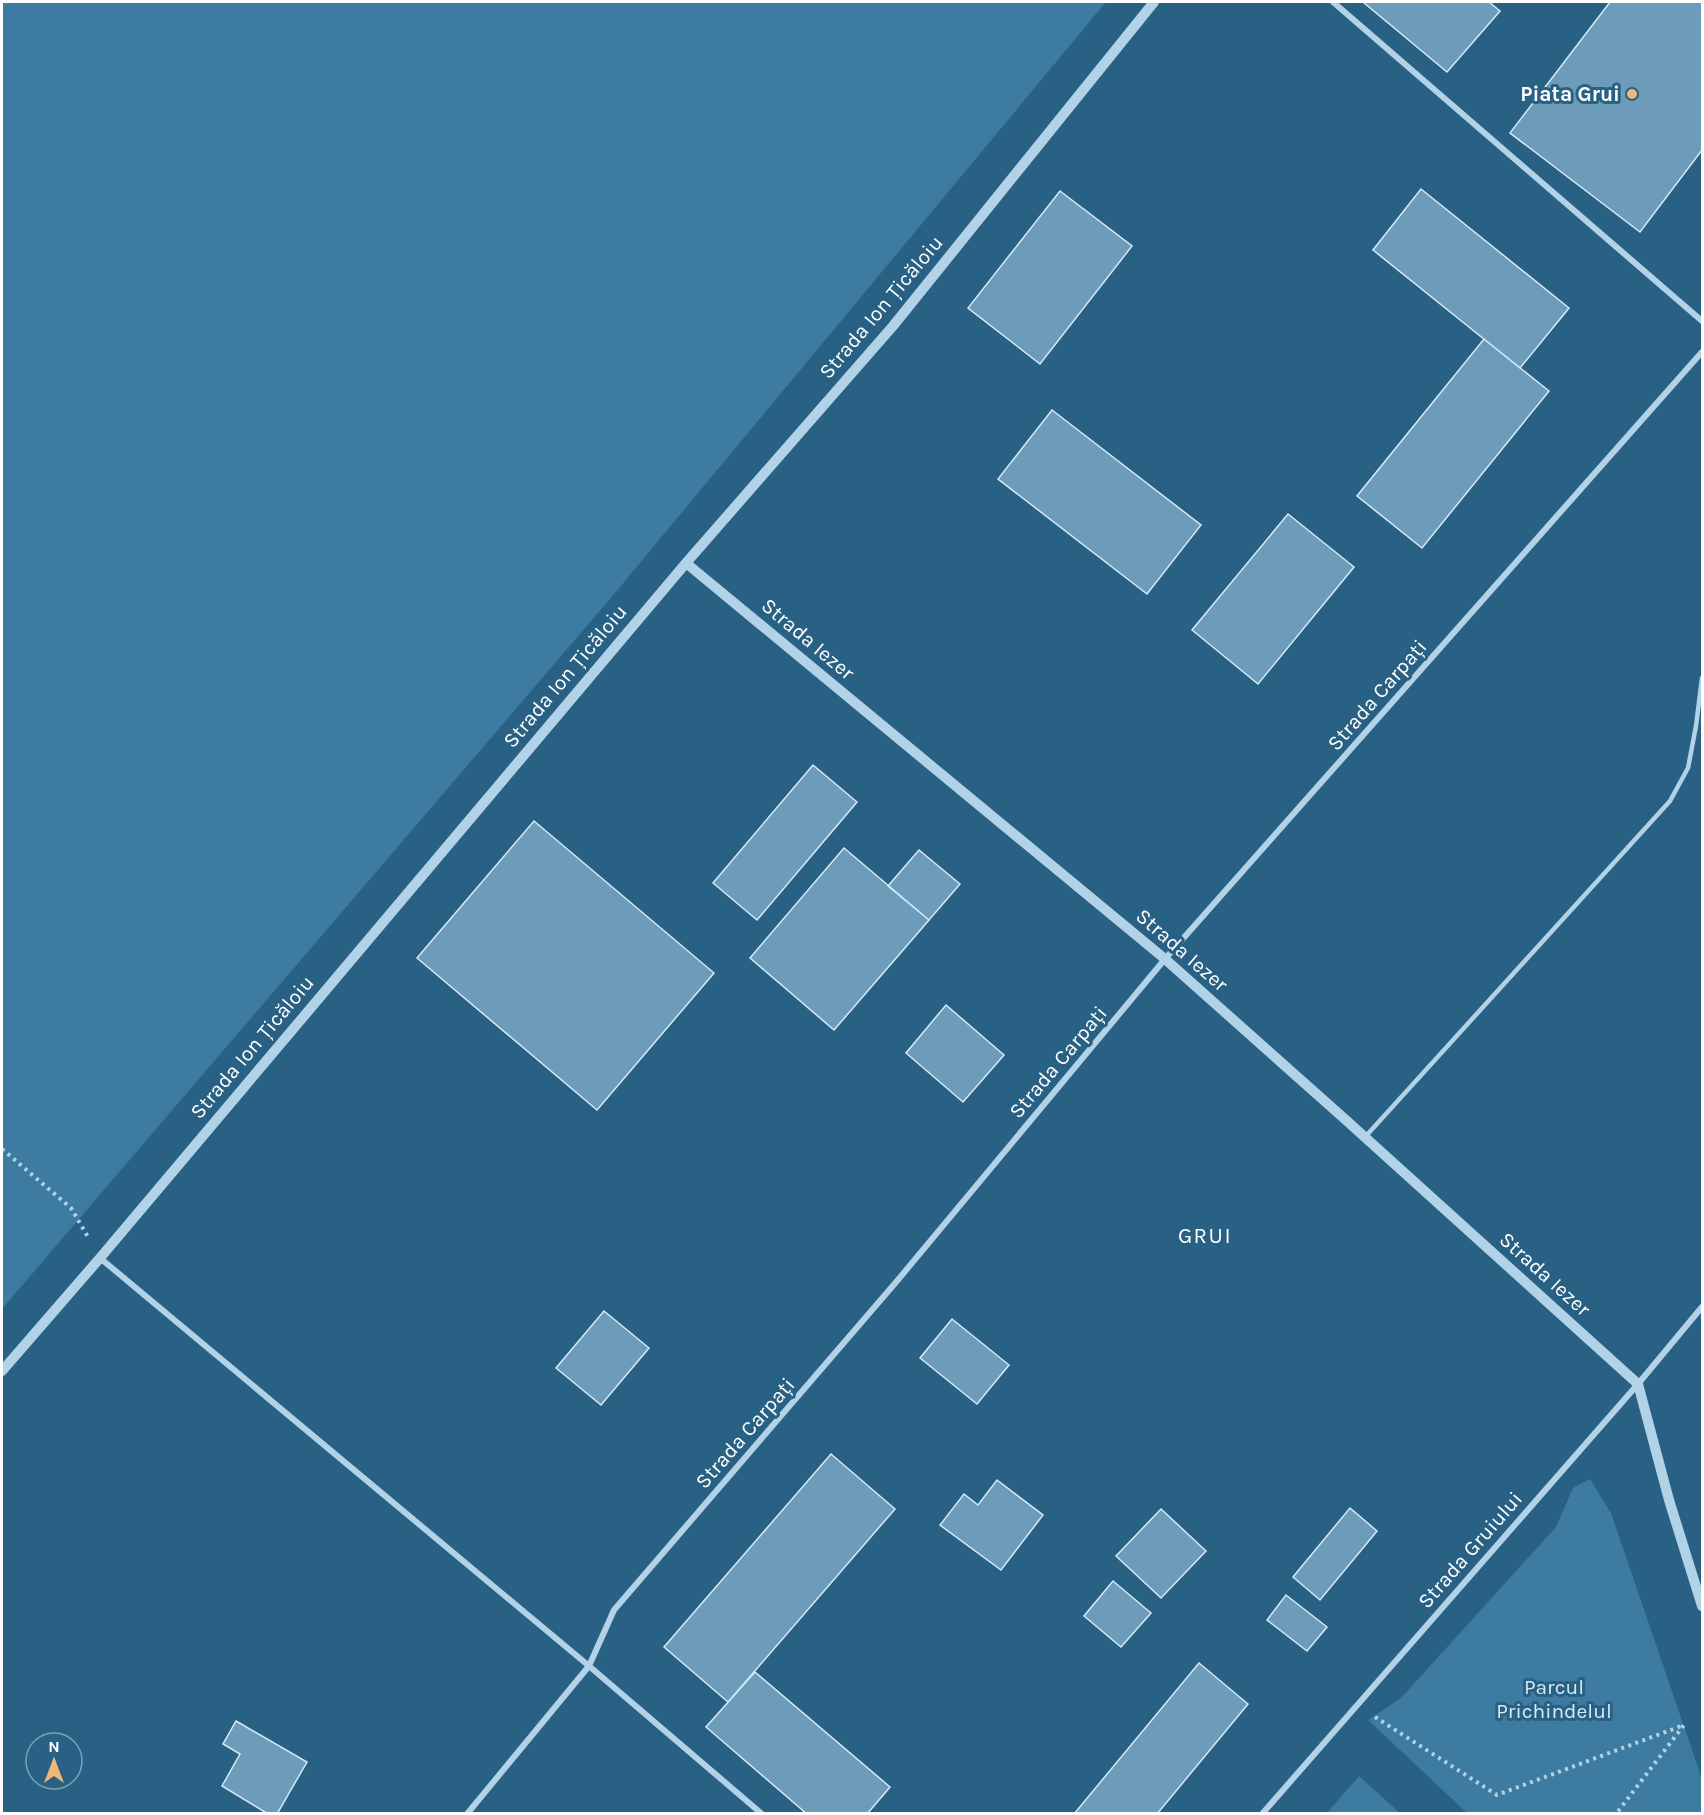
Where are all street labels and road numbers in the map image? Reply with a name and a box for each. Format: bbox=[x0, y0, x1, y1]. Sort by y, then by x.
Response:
street label: Strada Ion Țicăloiu bbox=[814, 231, 948, 383]
street label: Strada Iezer bbox=[757, 593, 860, 685]
street label: Strada Ion Țicăloiu bbox=[498, 600, 632, 752]
street label: Strada Carpați bbox=[1322, 635, 1432, 755]
street label: Strada Iezer bbox=[1131, 904, 1233, 997]
street label: Strada Ion Țicăloiu bbox=[185, 971, 319, 1123]
street label: Strada Carpați bbox=[1004, 1001, 1112, 1123]
street label: Strada Iezer bbox=[1495, 1227, 1596, 1321]
street label: Strada Carpați bbox=[690, 1373, 800, 1493]
street label: Strada Gruiului bbox=[1413, 1487, 1527, 1613]

